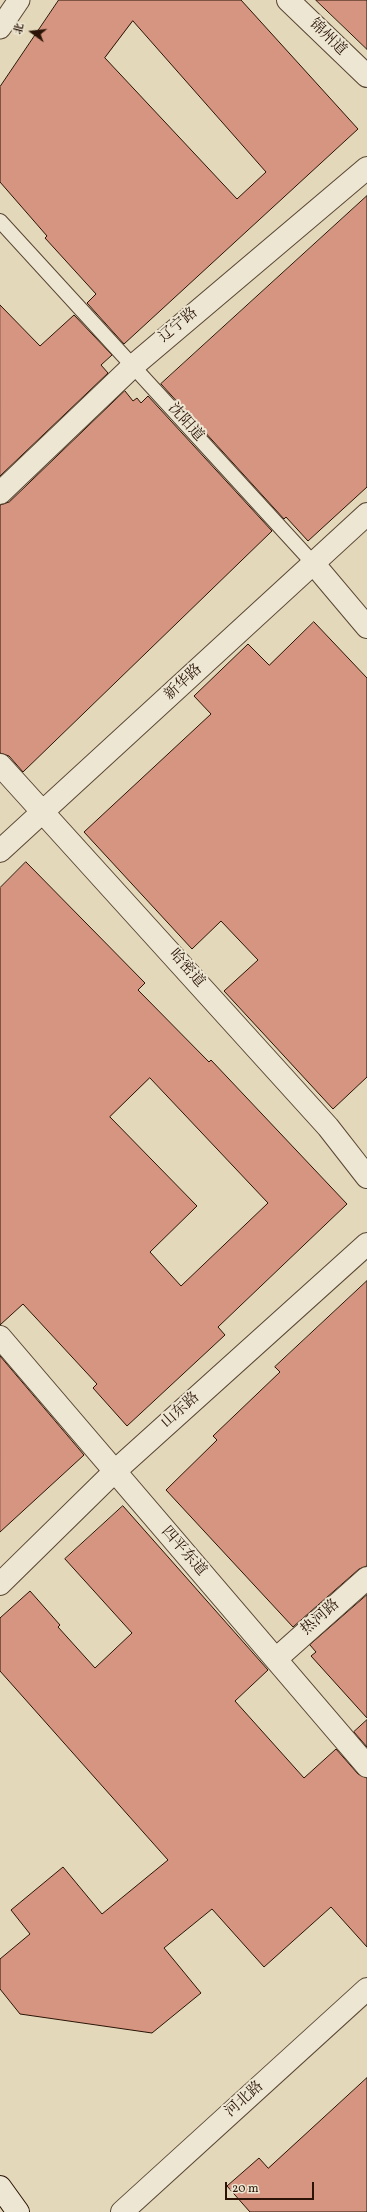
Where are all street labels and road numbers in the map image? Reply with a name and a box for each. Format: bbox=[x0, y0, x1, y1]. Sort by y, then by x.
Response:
street label: 锦州道 bbox=[305, 16, 349, 60]
street label: 辽宁路 bbox=[156, 305, 202, 347]
street label: 沈阳道 bbox=[163, 400, 207, 446]
street label: 新华路 bbox=[161, 661, 207, 705]
street label: 哈密道 bbox=[164, 946, 208, 992]
street label: 山东路 bbox=[158, 1389, 204, 1433]
street label: 四平东道 bbox=[157, 1523, 209, 1581]
street label: 热河路 bbox=[298, 1596, 344, 1640]
street label: 河北路 bbox=[222, 2078, 268, 2122]

